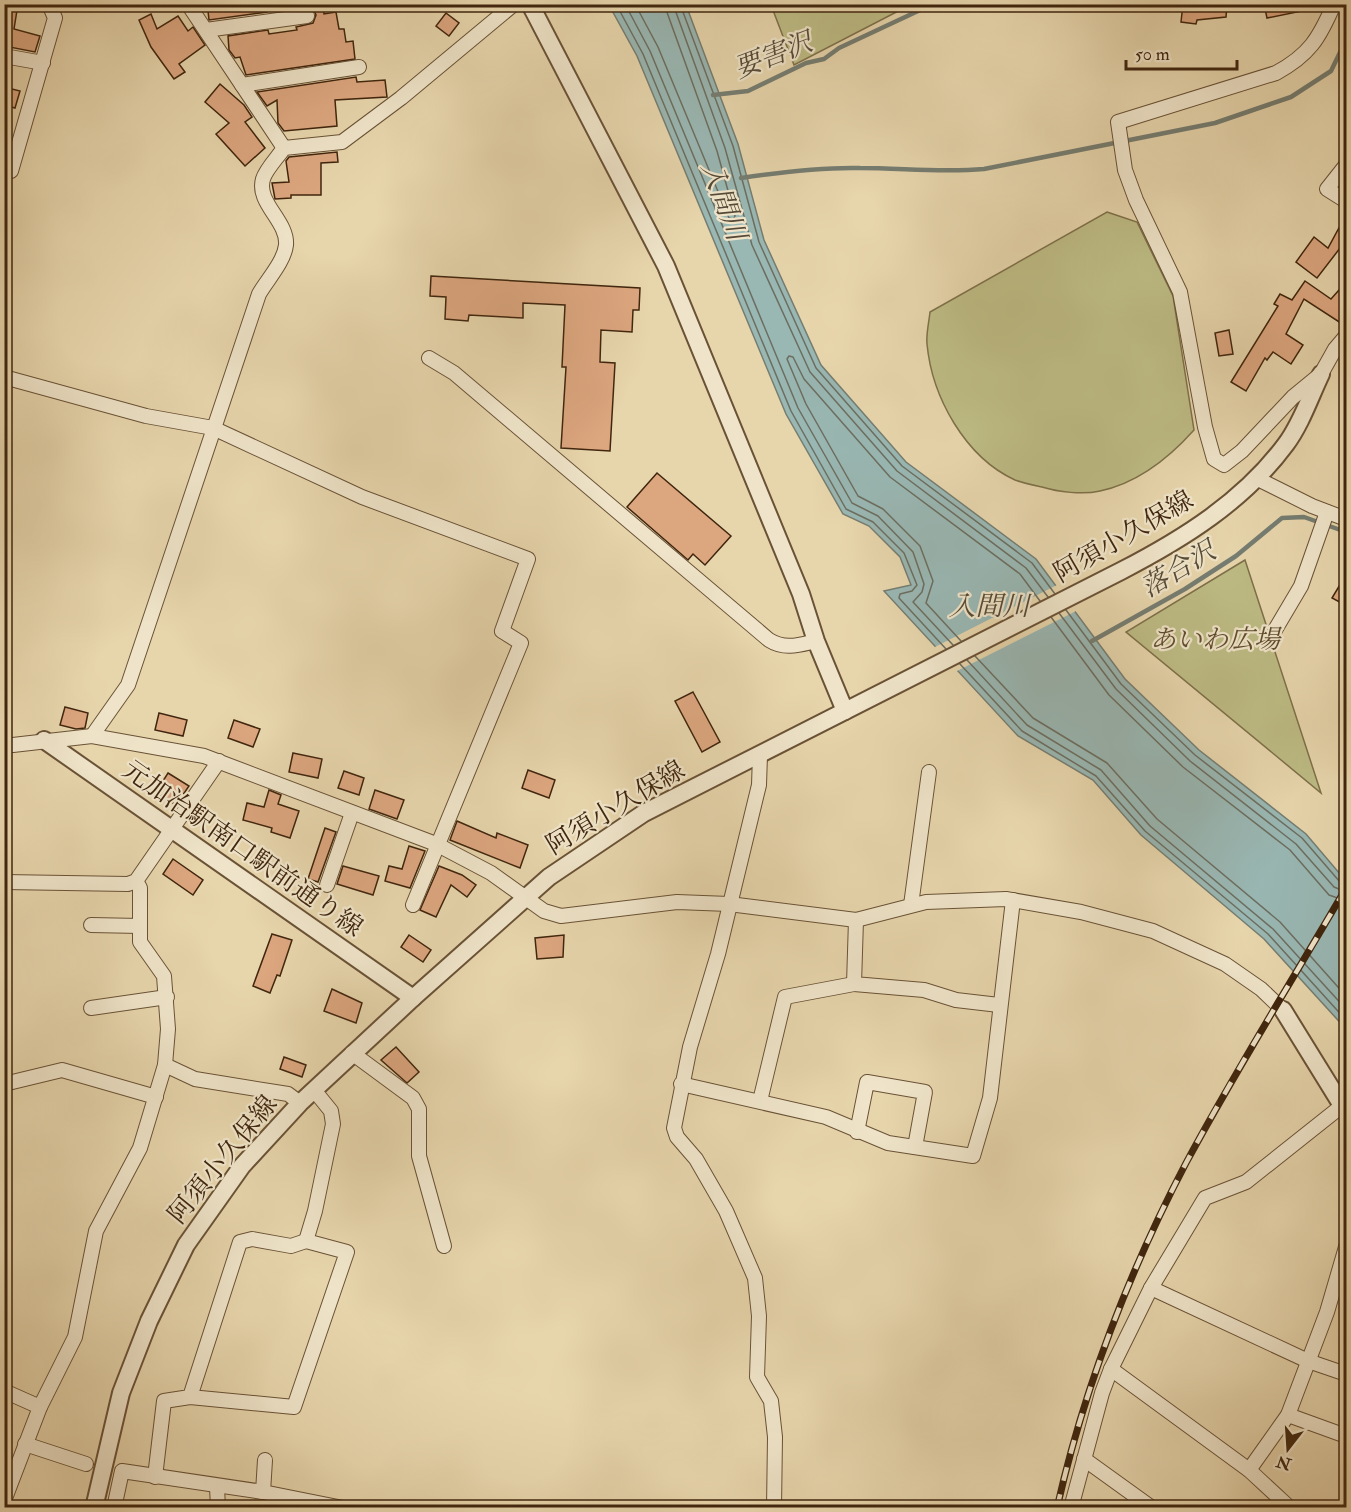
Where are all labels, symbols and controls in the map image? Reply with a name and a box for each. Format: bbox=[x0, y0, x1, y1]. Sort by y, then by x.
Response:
water label: 要害沢 bbox=[729, 24, 820, 85]
scale bar bbox=[1126, 33, 1237, 71]
text: 50 m bbox=[1135, 43, 1170, 66]
water label: 入間川 bbox=[694, 157, 754, 248]
street label: 阿須小久保線 bbox=[1048, 484, 1199, 590]
water label: 落合沢 bbox=[1135, 533, 1224, 604]
water label: 入間川 bbox=[949, 590, 1032, 623]
park label: あいわ広場 bbox=[1150, 624, 1282, 656]
street label: 元加治駅南口駅前通り線 bbox=[116, 754, 369, 944]
street label: 阿須小久保線 bbox=[540, 754, 691, 862]
street label: 阿須小久保線 bbox=[161, 1089, 284, 1230]
north arrow bbox=[1258, 1419, 1318, 1479]
text: N bbox=[1273, 1451, 1295, 1474]

